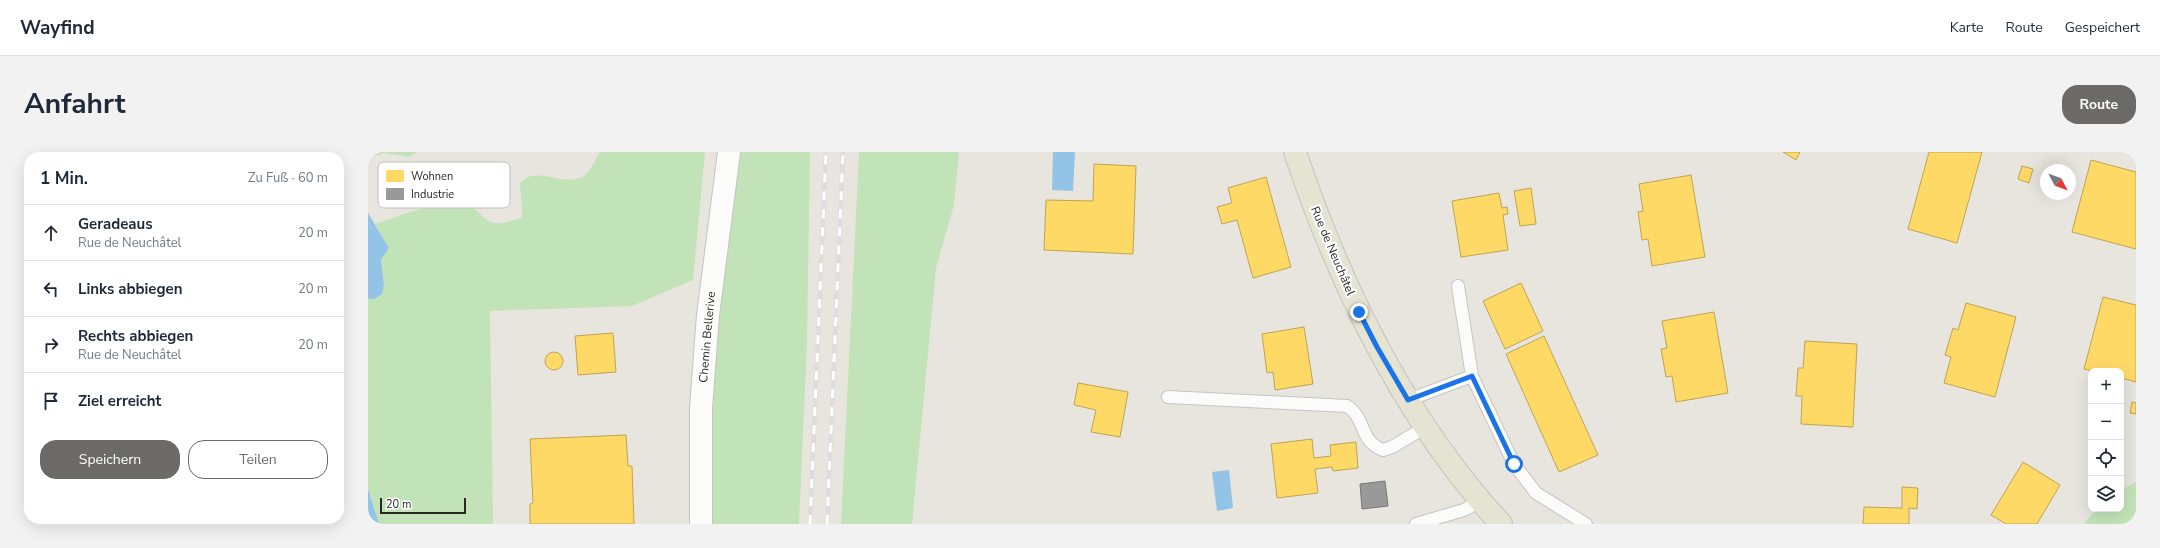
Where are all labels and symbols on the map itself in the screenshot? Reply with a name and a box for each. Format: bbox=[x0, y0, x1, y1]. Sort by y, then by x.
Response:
legend bbox=[378, 162, 510, 208]
north arrow bbox=[2040, 164, 2076, 200]
text: Wohnen bbox=[411, 169, 453, 184]
text: Industrie bbox=[411, 187, 454, 202]
street label: Rue de Neuchâtel bbox=[1307, 204, 1359, 298]
street label: Chemin Bellerive bbox=[695, 291, 719, 383]
route end bbox=[1350, 303, 1368, 321]
route start bbox=[1505, 455, 1523, 473]
scale bar bbox=[380, 496, 466, 515]

